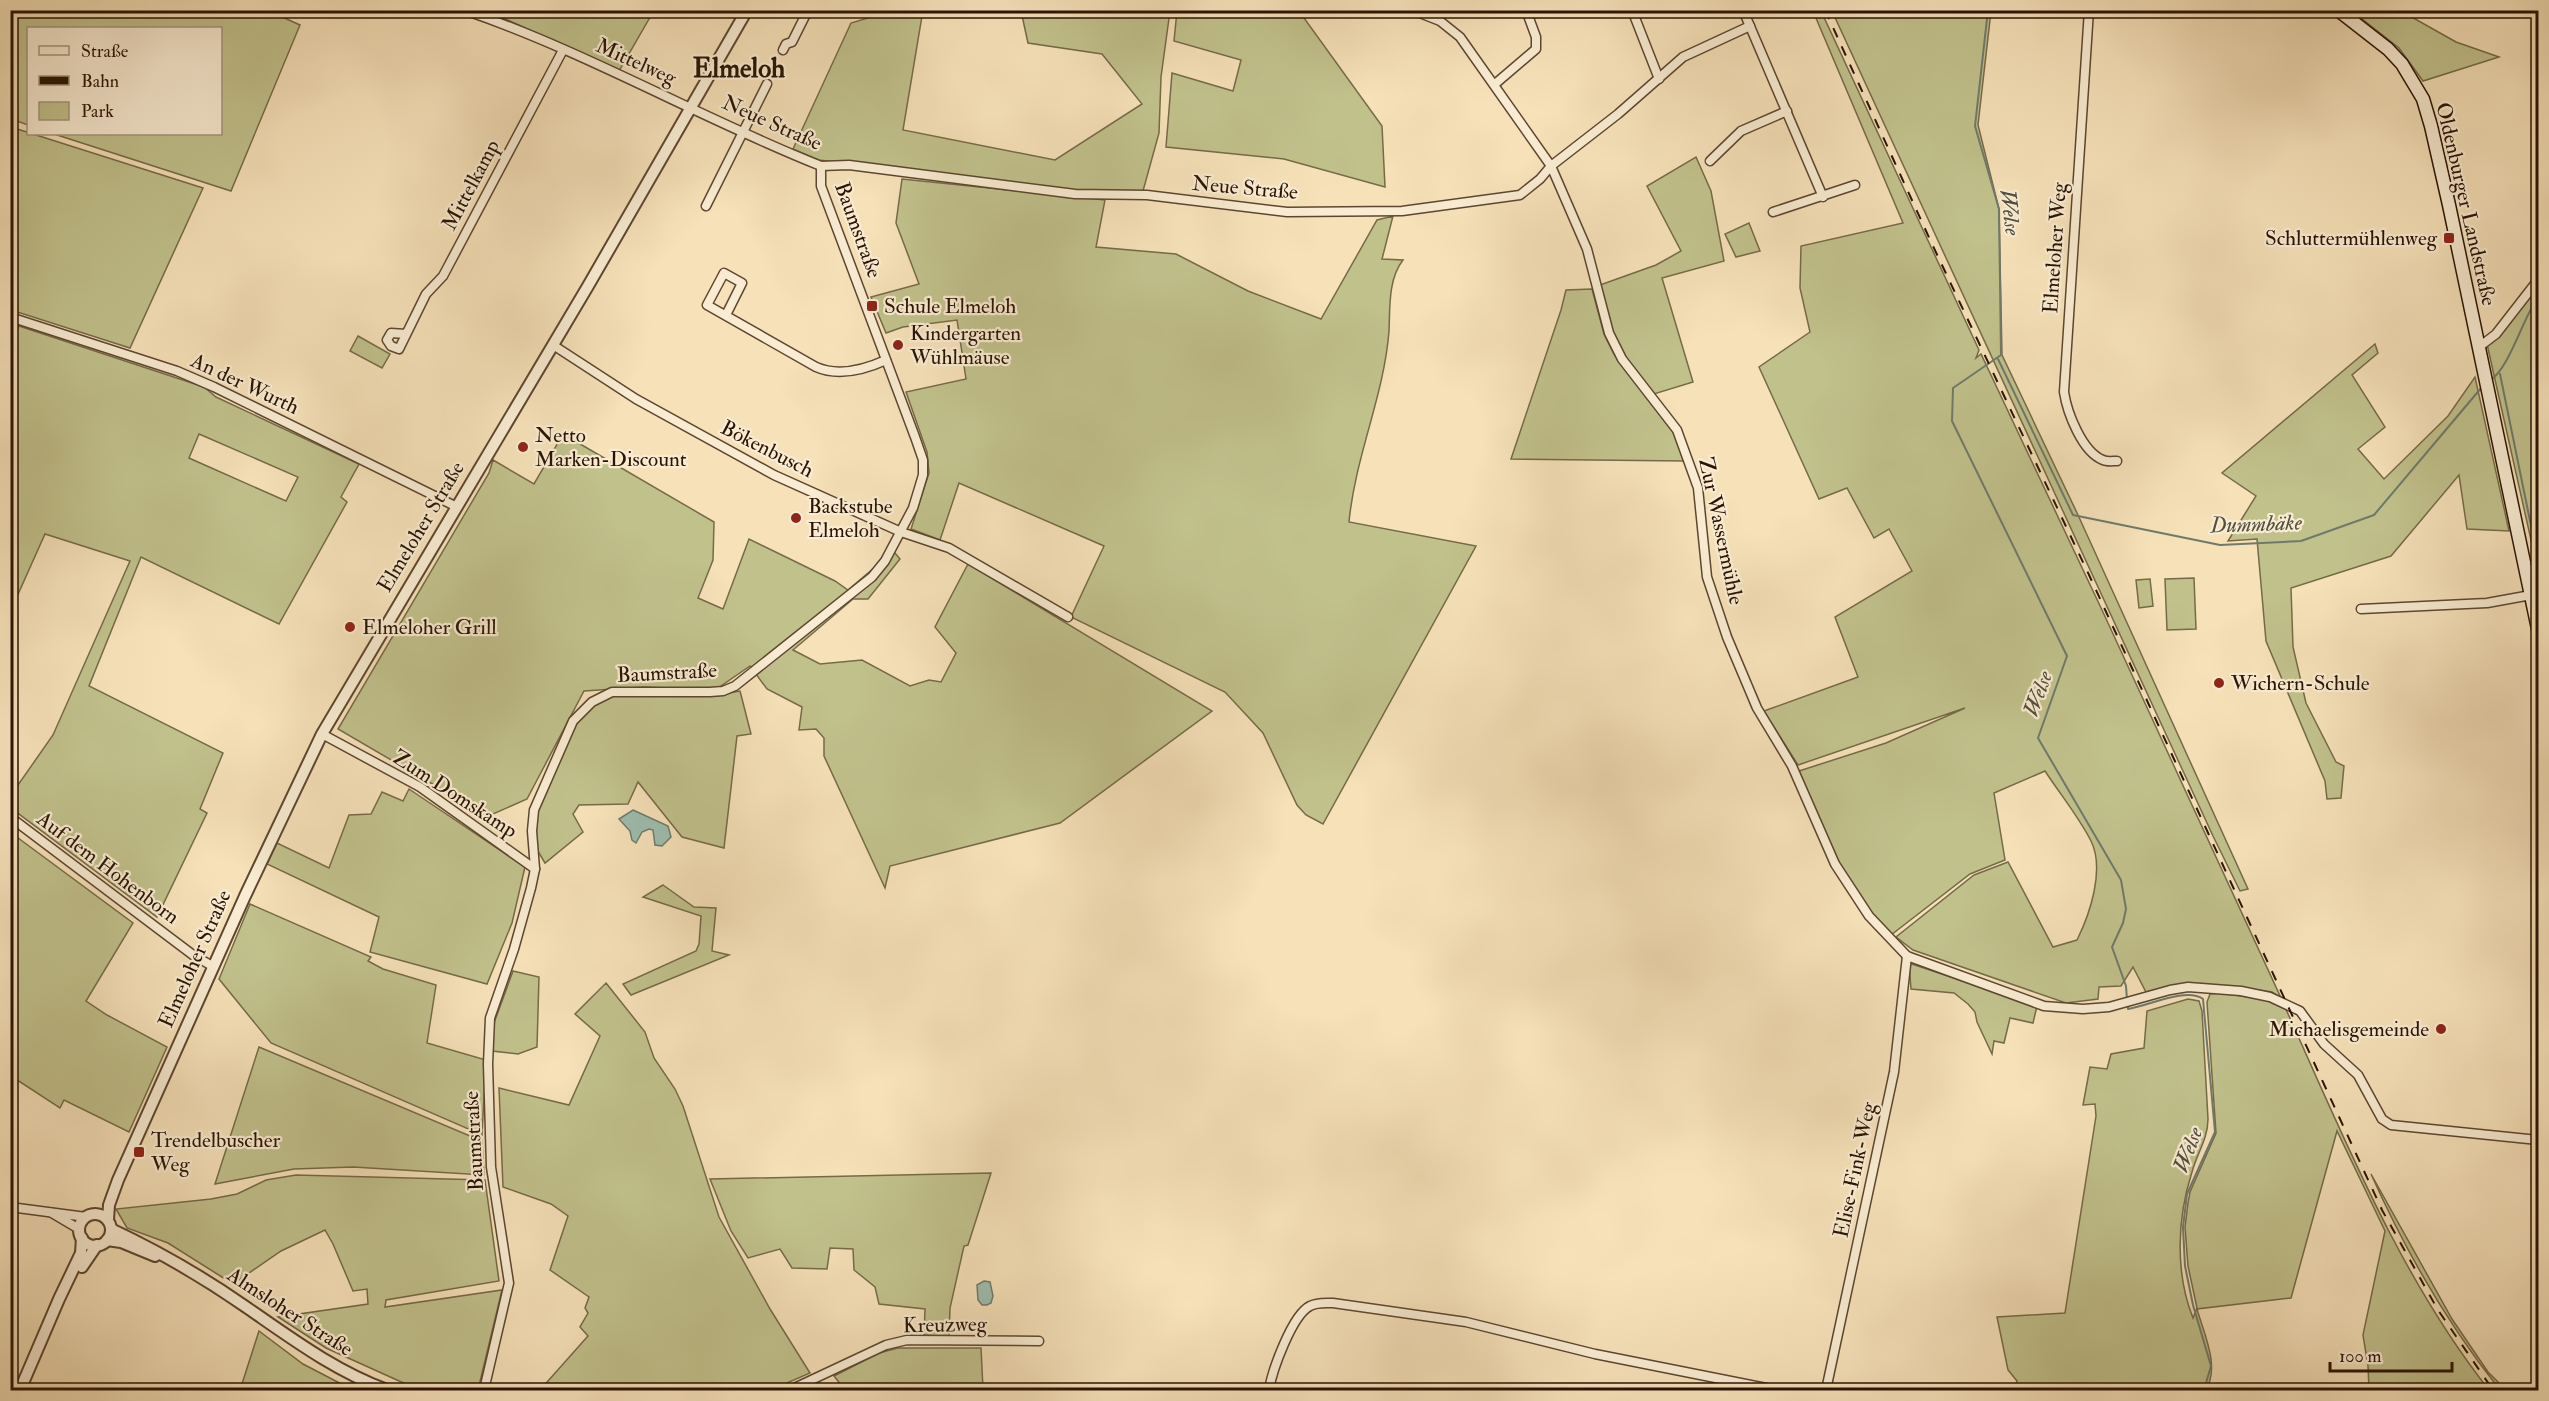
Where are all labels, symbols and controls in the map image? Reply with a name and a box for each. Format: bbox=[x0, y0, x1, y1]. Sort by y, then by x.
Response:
legend bbox=[27, 27, 222, 135]
street label: Mittelweg bbox=[592, 32, 681, 92]
text: Straße bbox=[81, 40, 129, 63]
district label: Elmeloh bbox=[693, 52, 786, 85]
text: Bahn bbox=[81, 70, 119, 93]
street label: Neue Straße bbox=[718, 89, 826, 157]
text: Park bbox=[81, 100, 114, 123]
street label: Oldenburger Landstraße bbox=[2429, 100, 2503, 309]
street label: Mittelkamp bbox=[436, 135, 506, 235]
street label: Neue Straße bbox=[1191, 170, 1299, 206]
street label: Baumstraße bbox=[828, 178, 888, 282]
street label: Elmeloher Weg bbox=[2037, 181, 2073, 315]
water label: Welse bbox=[1993, 187, 2027, 238]
place label: Schluttermühlenweg bbox=[2265, 225, 2438, 252]
marker: Schluttermühlenweg bbox=[2442, 231, 2456, 245]
place label: Schule Elmeloh bbox=[884, 293, 1016, 320]
marker: Schule Elmeloh bbox=[865, 299, 879, 313]
place label: Kindergarten Wühlmäuse bbox=[909, 320, 1021, 371]
marker: Kindergarten Wühlmäuse bbox=[891, 338, 905, 352]
street label: An der Wurth bbox=[186, 347, 303, 421]
street label: Bökenbusch bbox=[716, 414, 818, 484]
place label: Netto Marken-Discount bbox=[535, 422, 687, 473]
marker: Netto Marken-Discount bbox=[516, 440, 530, 454]
street label: Zur Wassermühle bbox=[1692, 455, 1750, 607]
street label: Elmeloher Straße bbox=[371, 456, 471, 597]
place label: Backstube Elmeloh bbox=[808, 493, 893, 544]
water label: Dummbäke bbox=[2209, 508, 2303, 540]
marker: Backstube Elmeloh bbox=[789, 511, 803, 525]
place label: Elmeloher Grill bbox=[362, 614, 497, 641]
marker: Elmeloher Grill bbox=[343, 620, 357, 634]
street label: Baumstraße bbox=[616, 657, 718, 689]
water label: Welse bbox=[2017, 667, 2059, 721]
place label: Wichern-Schule bbox=[2230, 670, 2370, 697]
marker: Wichern-Schule bbox=[2212, 676, 2226, 690]
street label: Zum Domskamp bbox=[388, 744, 522, 844]
street label: Auf dem Hohenborn bbox=[31, 805, 185, 931]
street label: Elmeloher Straße bbox=[153, 886, 237, 1032]
place label: Michaelisgemeinde bbox=[2269, 1016, 2429, 1043]
marker: Michaelisgemeinde bbox=[2434, 1022, 2448, 1036]
street label: Baumstraße bbox=[458, 1090, 490, 1192]
street label: Elise-Fink-Weg bbox=[1827, 1099, 1883, 1240]
water label: Welse bbox=[2167, 1123, 2210, 1177]
place label: Trendelbuscher Weg bbox=[150, 1127, 281, 1178]
marker: Trendelbuscher Weg bbox=[132, 1145, 146, 1159]
street label: Almsloher Straße bbox=[221, 1261, 358, 1363]
street label: Kreuzweg bbox=[903, 1311, 988, 1339]
scale bar bbox=[2330, 1335, 2452, 1373]
text: 100 m bbox=[2339, 1345, 2382, 1368]

